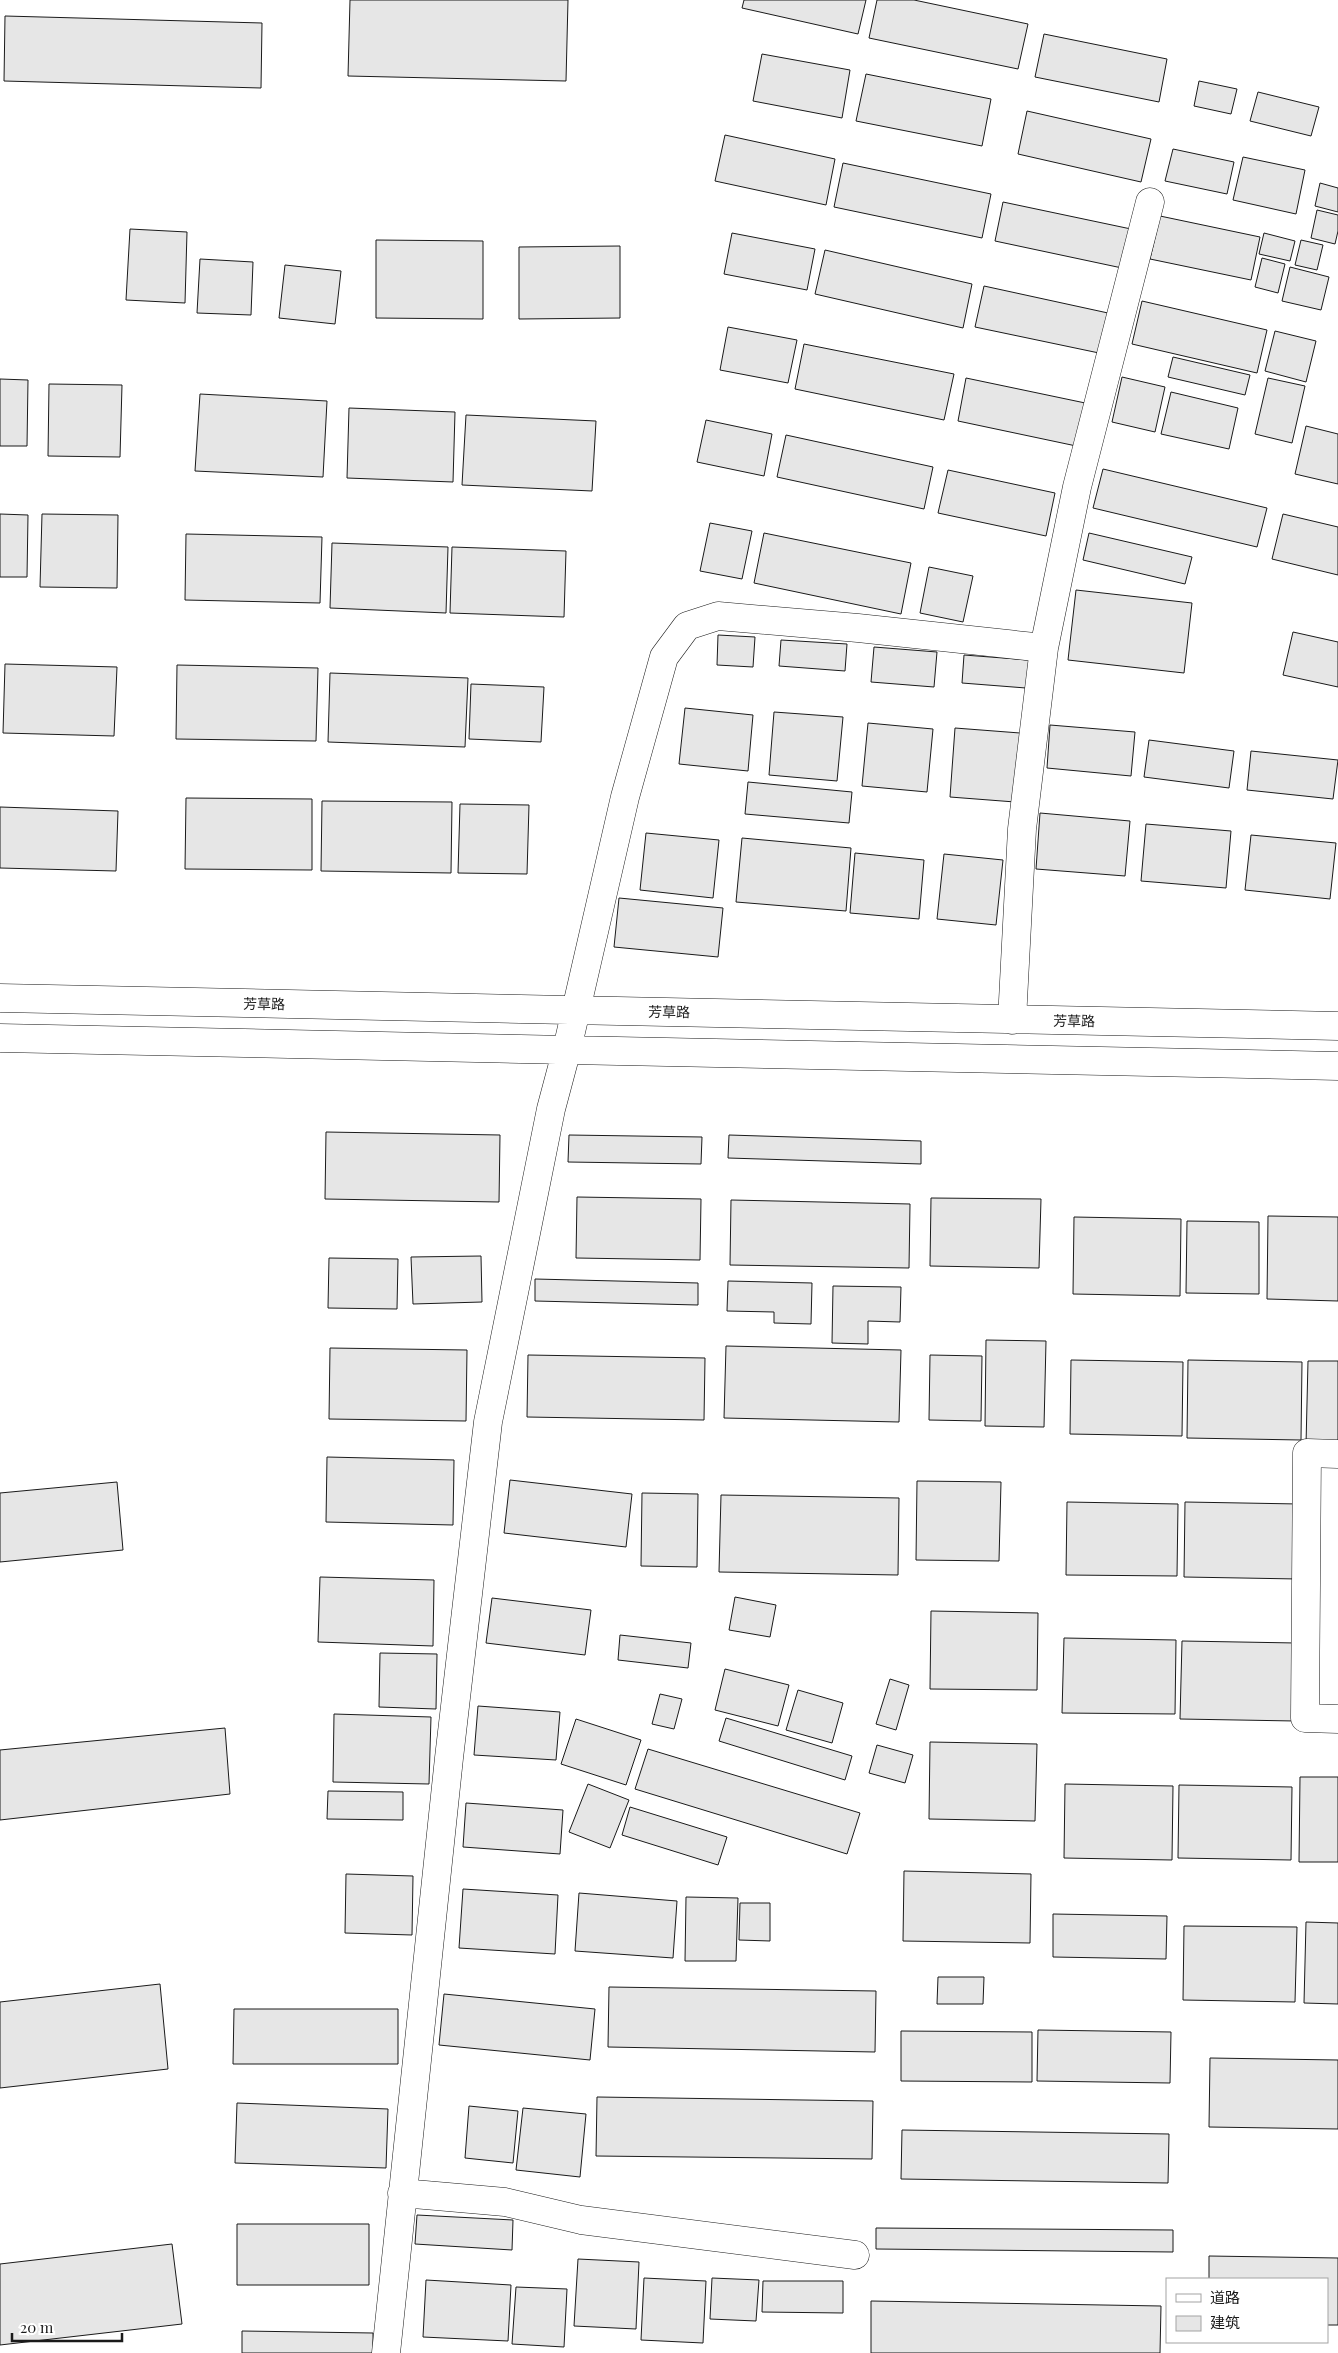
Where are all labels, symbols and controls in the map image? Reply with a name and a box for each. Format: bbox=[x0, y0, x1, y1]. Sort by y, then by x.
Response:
street label: 芳草路 bbox=[243, 994, 285, 1013]
street label: 芳草路 bbox=[648, 1002, 690, 1021]
street label: 芳草路 bbox=[1053, 1011, 1095, 1030]
legend bbox=[1166, 2278, 1328, 2343]
text: 道路 bbox=[1210, 2287, 1240, 2307]
scale bar bbox=[12, 2310, 122, 2342]
text: 建筑 bbox=[1210, 2312, 1240, 2332]
text: 20 m bbox=[20, 2317, 54, 2337]

